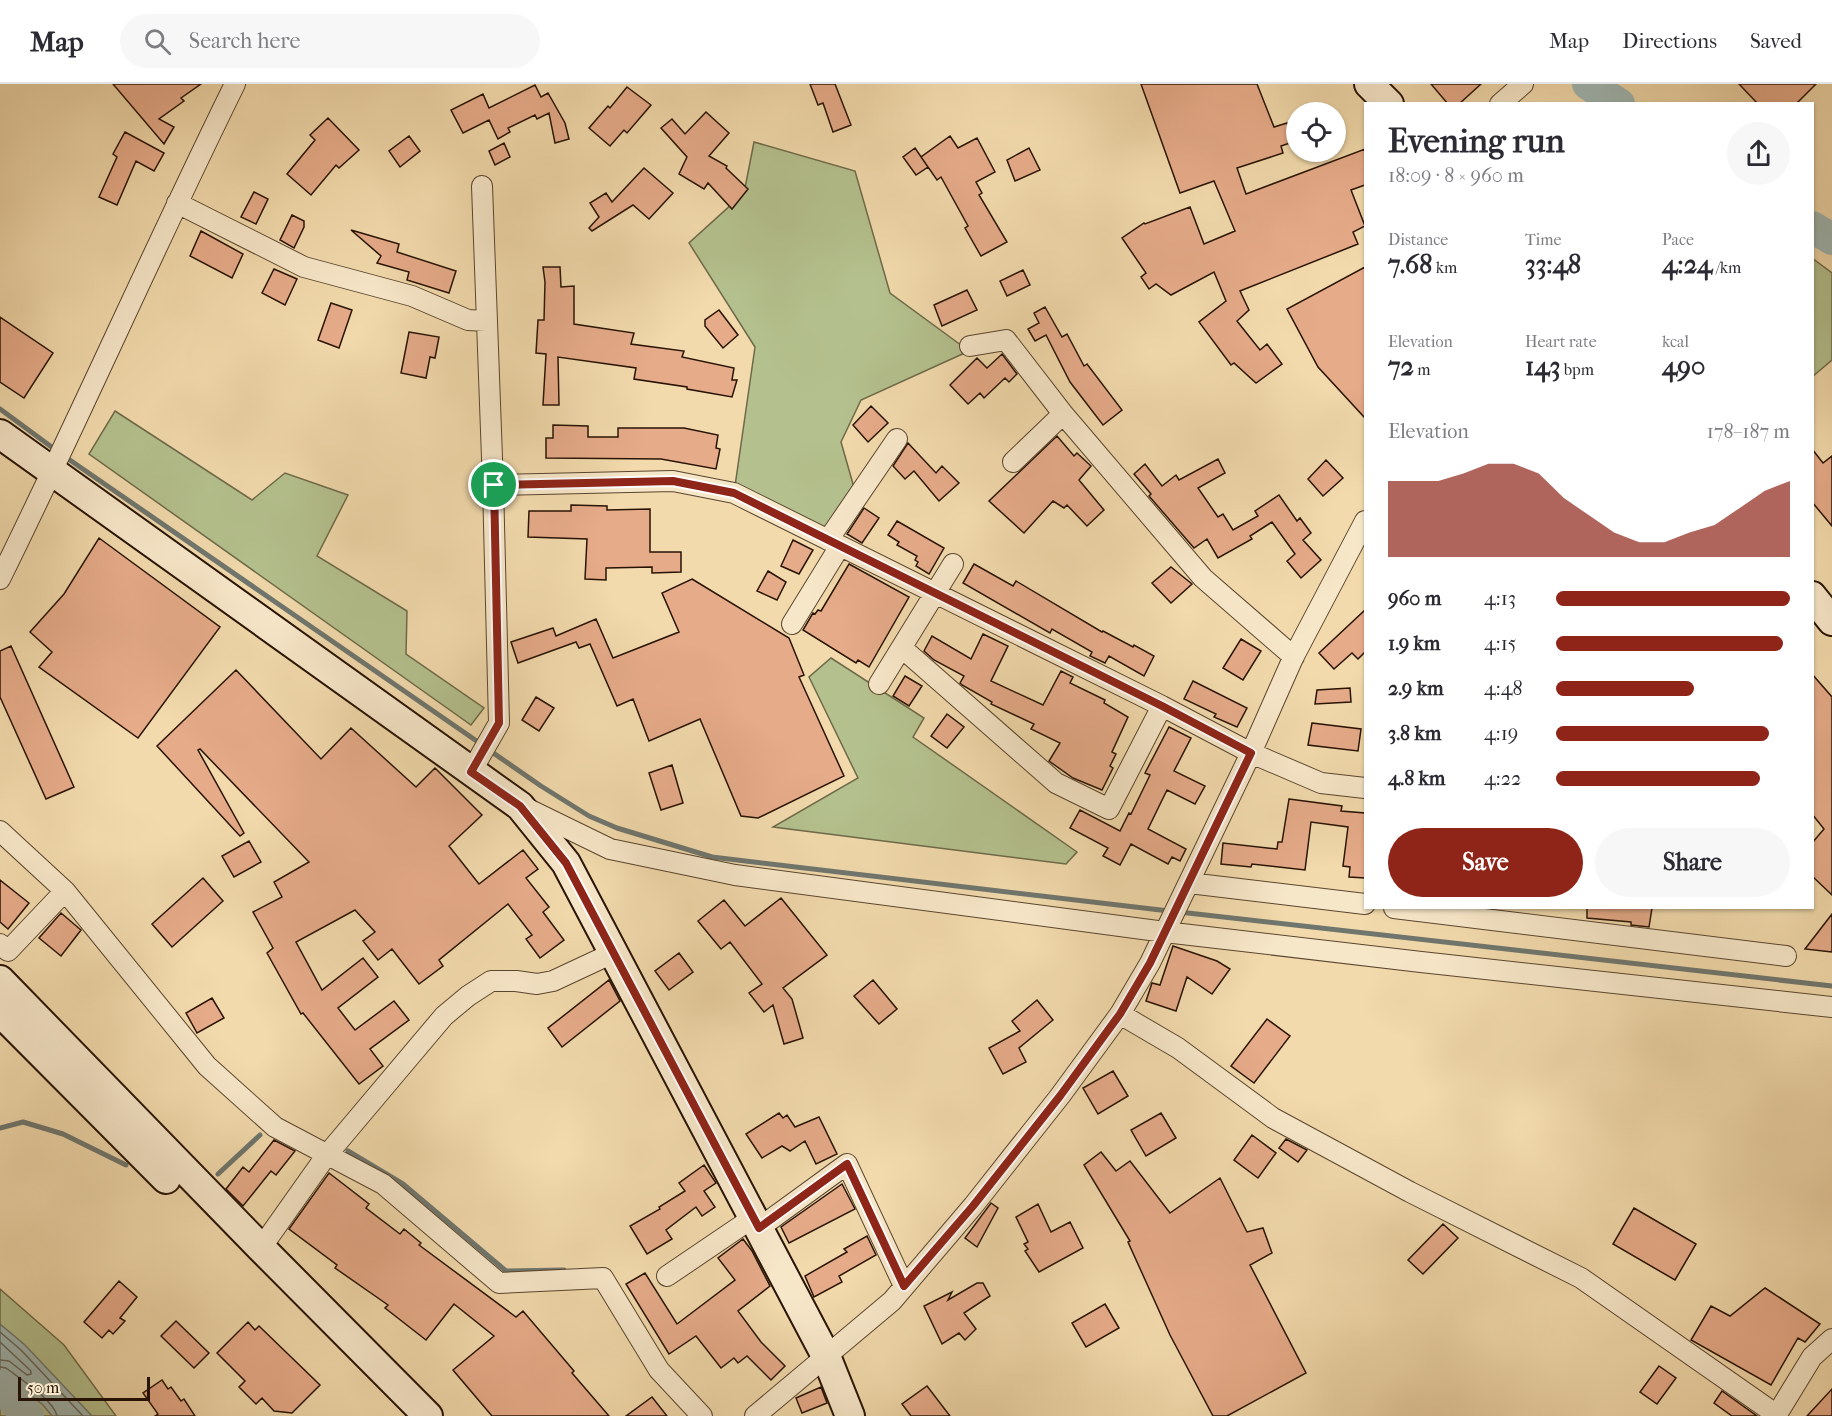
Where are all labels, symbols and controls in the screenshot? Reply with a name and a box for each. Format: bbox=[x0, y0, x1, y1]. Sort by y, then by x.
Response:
search box bbox=[120, 14, 540, 68]
text: Map bbox=[30, 25, 84, 58]
icon: search bbox=[141, 25, 174, 58]
text: Search here bbox=[189, 28, 300, 54]
text: Map bbox=[1549, 29, 1589, 53]
text: Directions bbox=[1622, 29, 1717, 53]
text: Saved bbox=[1750, 29, 1802, 53]
map controls bbox=[1286, 102, 1346, 162]
button: locate bbox=[1286, 102, 1346, 162]
text: Evening run bbox=[1388, 122, 1565, 161]
button: share bbox=[1727, 122, 1790, 185]
text: 18:09 · 8 × 960 m bbox=[1388, 164, 1524, 187]
text: Distance bbox=[1388, 230, 1448, 249]
text: Time bbox=[1525, 230, 1561, 249]
text: Pace bbox=[1662, 230, 1694, 249]
text: 7.68 bbox=[1388, 249, 1432, 280]
text: 33:48 bbox=[1525, 249, 1581, 280]
text: 4:24 bbox=[1662, 249, 1712, 280]
text: km bbox=[1432, 258, 1457, 277]
text: /km bbox=[1712, 258, 1741, 277]
text: Elevation bbox=[1388, 332, 1453, 351]
text: Heart rate bbox=[1525, 332, 1597, 351]
text: kcal bbox=[1662, 332, 1689, 351]
text: 72 bbox=[1388, 351, 1414, 382]
text: 143 bbox=[1525, 351, 1560, 382]
text: 490 bbox=[1662, 351, 1705, 382]
text: m bbox=[1414, 360, 1431, 379]
text: bpm bbox=[1560, 360, 1594, 379]
text: Elevation bbox=[1388, 420, 1469, 443]
text: 178–187 m bbox=[1707, 420, 1790, 443]
pin bbox=[468, 459, 519, 510]
icon: arrive bbox=[477, 468, 510, 501]
text: 960 m bbox=[1388, 587, 1441, 610]
text: 4:13 bbox=[1484, 587, 1516, 610]
text: 1.9 km bbox=[1388, 632, 1440, 655]
text: 4:15 bbox=[1484, 632, 1516, 655]
text: 2.9 km bbox=[1388, 677, 1444, 700]
text: 4:48 bbox=[1484, 677, 1523, 700]
text: 3.8 km bbox=[1388, 722, 1441, 745]
text: 4:19 bbox=[1484, 722, 1518, 745]
text: 4.8 km bbox=[1388, 767, 1445, 790]
text: 4:22 bbox=[1484, 767, 1521, 790]
button: Save bbox=[1388, 828, 1583, 897]
button: Share bbox=[1595, 828, 1790, 897]
scale bar bbox=[18, 1374, 150, 1402]
text: 50 m bbox=[27, 1378, 59, 1397]

